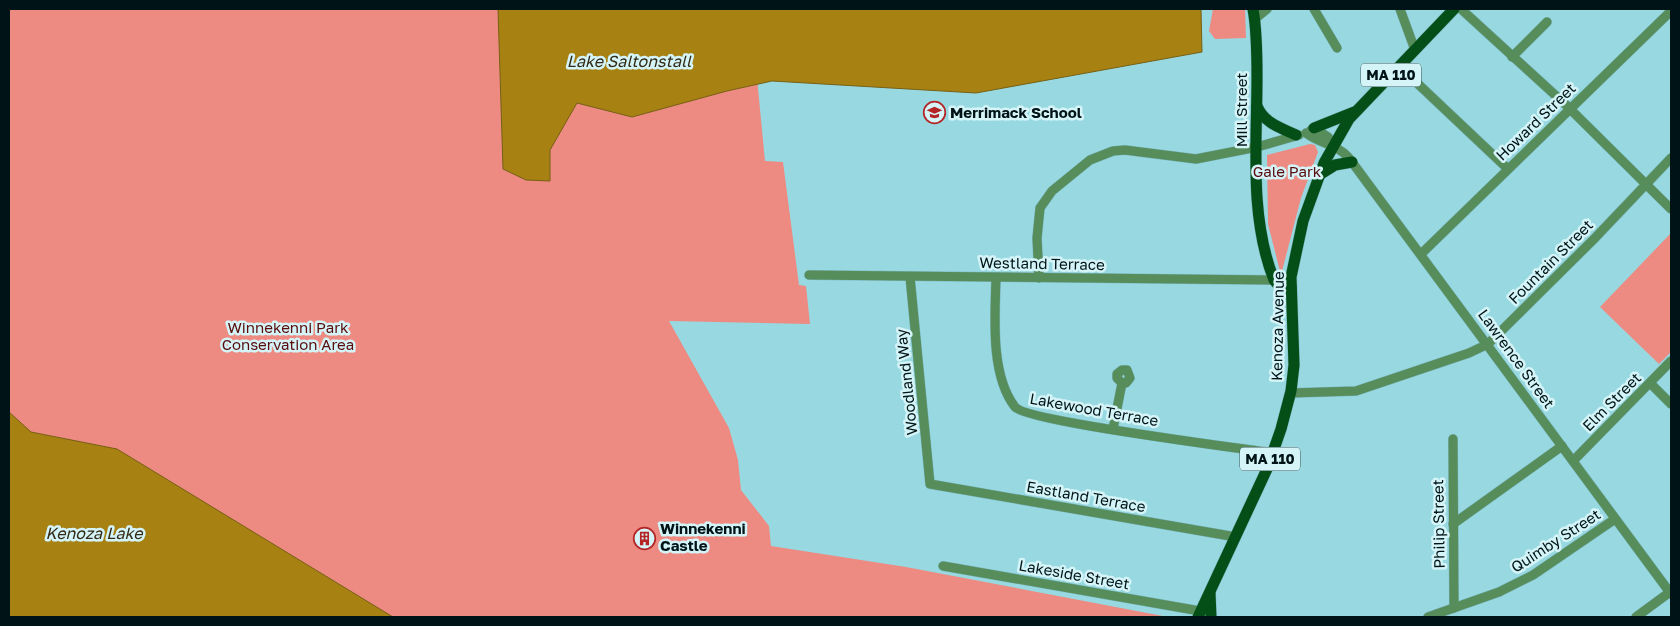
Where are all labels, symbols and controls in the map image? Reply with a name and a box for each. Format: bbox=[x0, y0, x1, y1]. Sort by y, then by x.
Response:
water label: Lake Saltonstall bbox=[567, 51, 692, 71]
road number: MA 110 bbox=[1361, 64, 1421, 86]
street label: Mill Street bbox=[1232, 73, 1250, 147]
street label: Howard Street bbox=[1492, 79, 1579, 164]
school or university icon: Merrimack School bbox=[922, 101, 946, 125]
place label: Merrimack School bbox=[950, 103, 1082, 121]
park label: Gale Park bbox=[1253, 162, 1322, 180]
street label: Fountain Street bbox=[1504, 215, 1596, 307]
street label: Westland Terrace bbox=[979, 253, 1105, 273]
street label: Kenoza Avenue bbox=[1267, 271, 1287, 381]
street label: Lawrence Street bbox=[1475, 305, 1559, 411]
park label: Winnekenni Park Conservation Area bbox=[222, 318, 354, 353]
street label: Woodland Way bbox=[891, 327, 921, 436]
street label: Elm Street bbox=[1578, 368, 1644, 434]
street label: Lakewood Terrace bbox=[1028, 389, 1160, 429]
road number: MA 110 bbox=[1240, 448, 1300, 470]
street label: Eastland Terrace bbox=[1025, 477, 1147, 515]
street label: Philip Street bbox=[1428, 479, 1448, 569]
street label: Quimby Street bbox=[1507, 505, 1604, 576]
place label: Winnekenni Castle bbox=[660, 519, 746, 554]
water label: Kenoza Lake bbox=[46, 523, 144, 543]
building icon: Winnekenni Castle bbox=[632, 526, 656, 550]
street label: Lakeside Street bbox=[1017, 555, 1131, 593]

